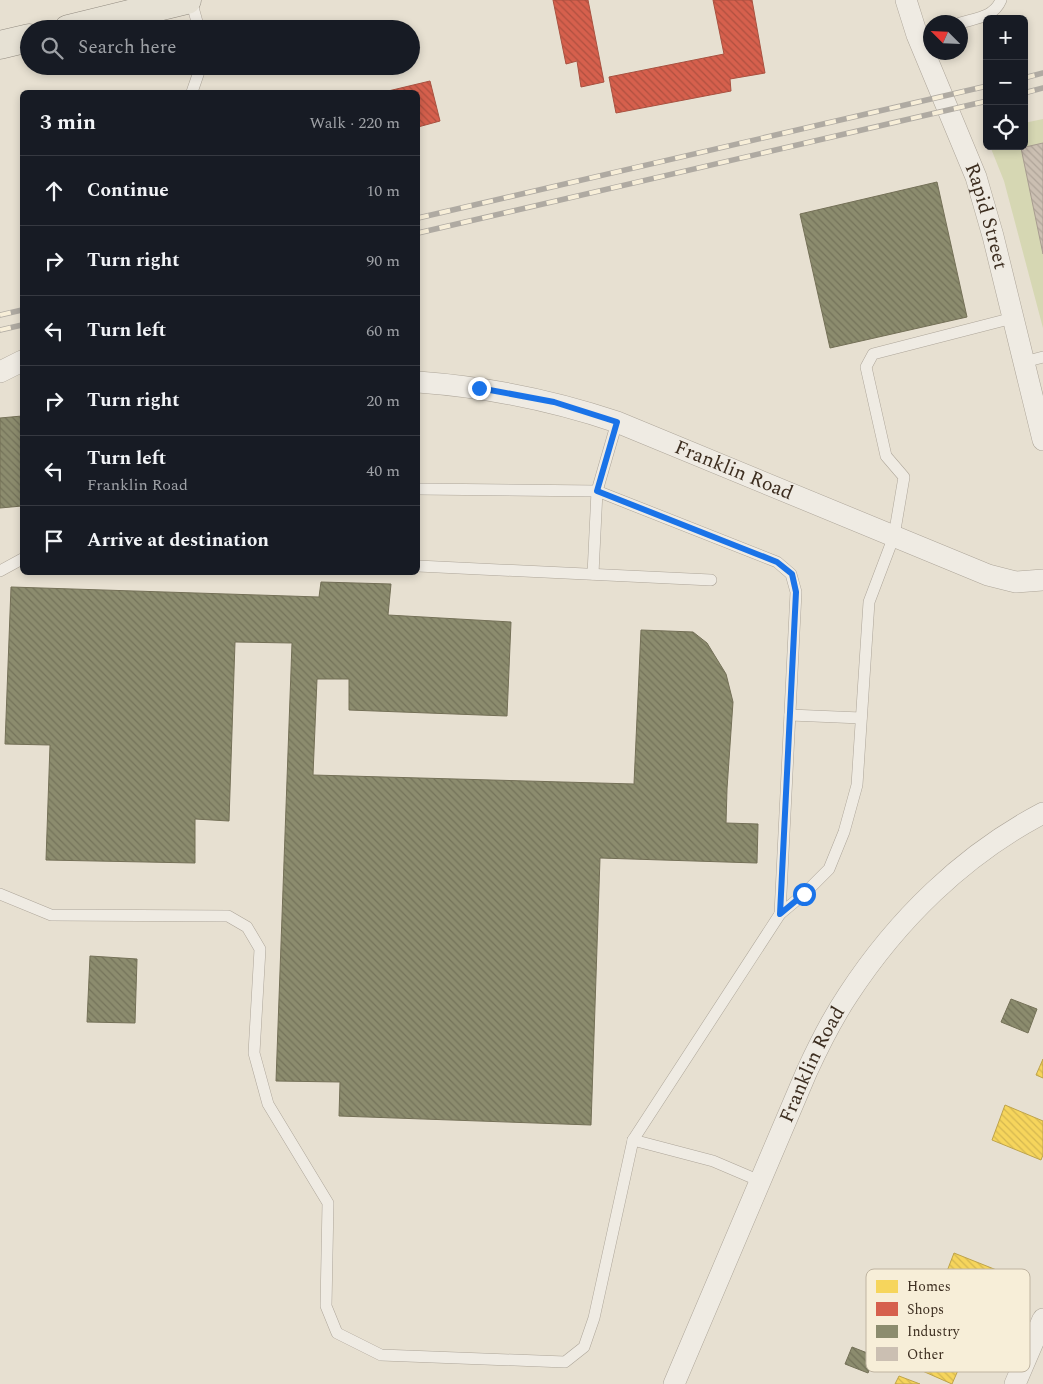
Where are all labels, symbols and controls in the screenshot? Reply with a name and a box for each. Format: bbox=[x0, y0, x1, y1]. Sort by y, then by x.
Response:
north arrow bbox=[923, 15, 968, 60]
map controls bbox=[983, 15, 1028, 150]
button: + bbox=[983, 15, 1028, 60]
search box bbox=[20, 20, 420, 75]
text: Search here bbox=[78, 33, 177, 62]
icon: search bbox=[38, 34, 66, 62]
button: − bbox=[983, 60, 1028, 105]
button: locate bbox=[983, 105, 1028, 150]
text: 3 min bbox=[40, 107, 96, 139]
text: Walk · 220 m bbox=[309, 111, 400, 135]
street label: Rapid Street bbox=[957, 158, 1016, 273]
text: Continue bbox=[87, 176, 169, 205]
icon: ahead bbox=[40, 177, 68, 205]
text: 10 m bbox=[366, 179, 400, 203]
text: Turn right bbox=[87, 246, 180, 275]
icon: right bbox=[40, 247, 68, 275]
text: 90 m bbox=[366, 249, 400, 273]
text: Turn left bbox=[87, 316, 166, 345]
icon: left bbox=[40, 317, 68, 345]
text: 60 m bbox=[366, 319, 400, 343]
route end bbox=[468, 377, 491, 400]
text: Turn right bbox=[87, 386, 180, 415]
icon: right bbox=[40, 387, 68, 415]
text: 20 m bbox=[366, 389, 400, 413]
street label: Franklin Road bbox=[670, 432, 798, 508]
text: Turn left bbox=[87, 444, 166, 473]
icon: left bbox=[40, 457, 68, 485]
text: 40 m bbox=[366, 459, 400, 483]
text: Franklin Road bbox=[87, 473, 188, 497]
text: Arrive at destination bbox=[87, 526, 269, 555]
icon: arrive bbox=[40, 527, 68, 555]
route start bbox=[793, 883, 816, 906]
street label: Franklin Road bbox=[772, 1000, 853, 1128]
legend bbox=[866, 1269, 1030, 1372]
text: Homes bbox=[907, 1276, 951, 1297]
text: Shops bbox=[907, 1299, 944, 1320]
text: Industry bbox=[907, 1321, 961, 1342]
text: Other bbox=[907, 1344, 944, 1365]

